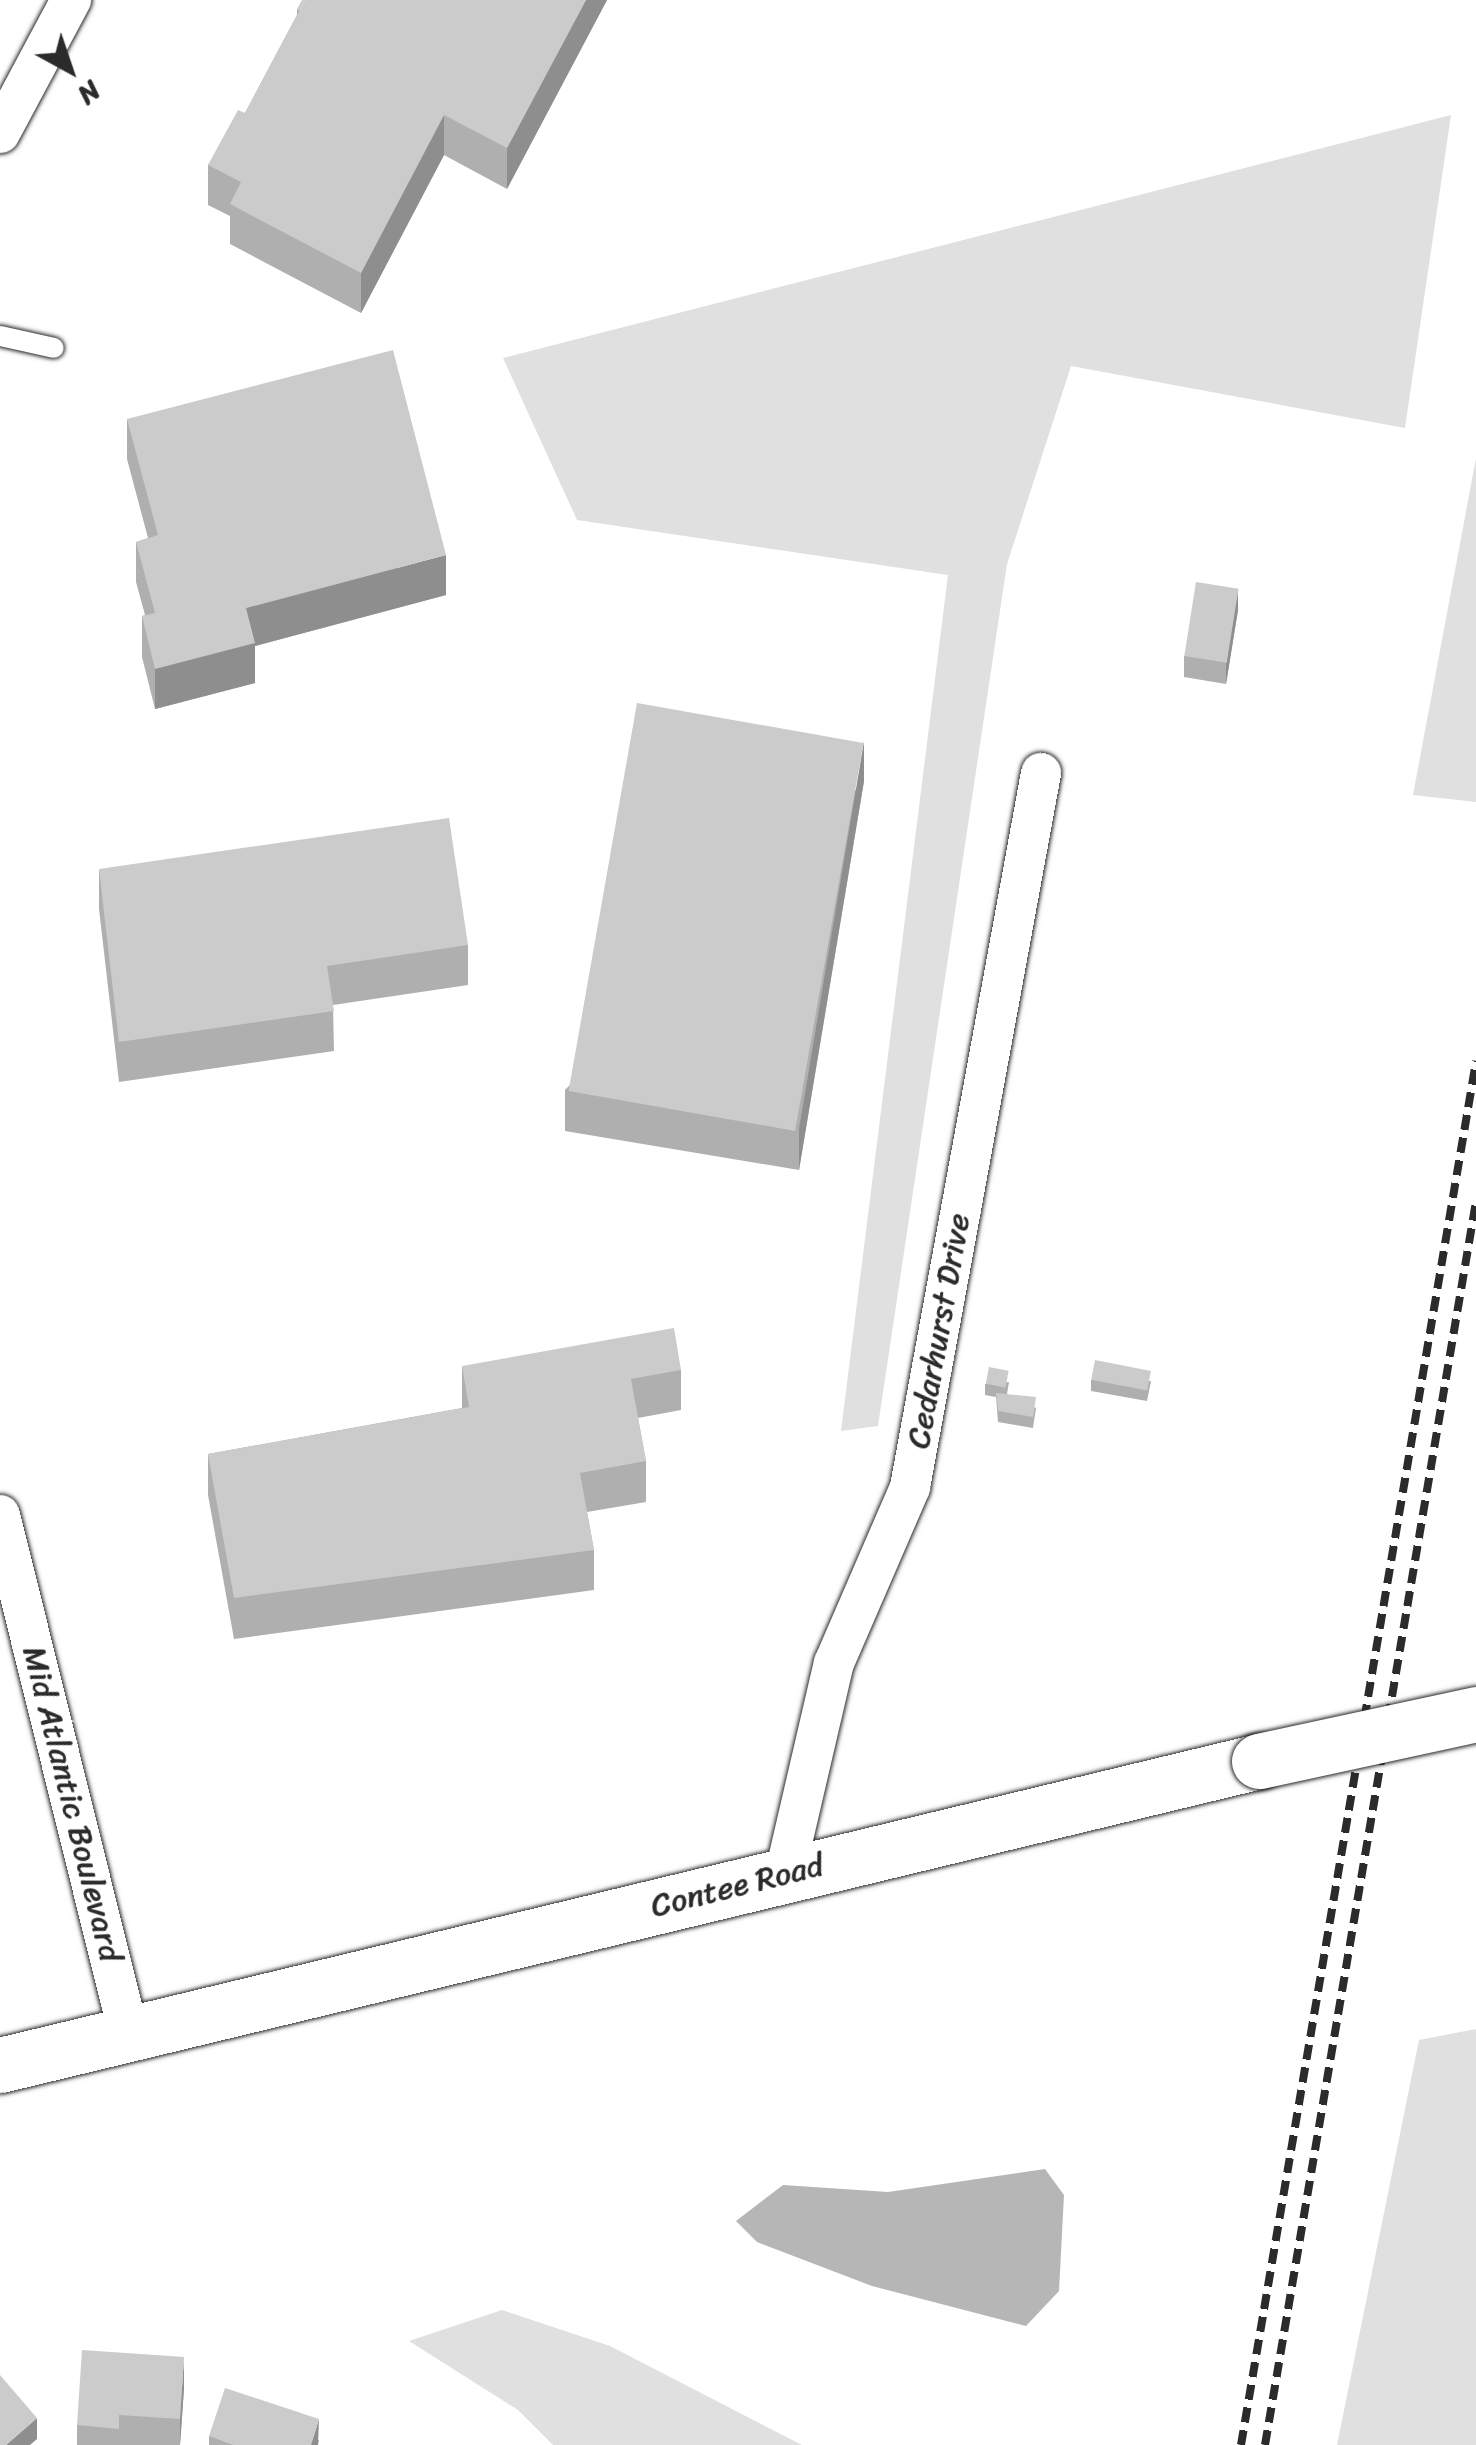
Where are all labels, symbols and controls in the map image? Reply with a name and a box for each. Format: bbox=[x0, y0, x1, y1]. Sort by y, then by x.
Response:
north arrow bbox=[20, 20, 120, 120]
text: N bbox=[66, 68, 113, 118]
street label: Cedarhurst Drive bbox=[899, 1211, 979, 1451]
street label: Mid Atlantic Boulevard bbox=[14, 1642, 130, 1966]
street label: Contee Road bbox=[647, 1846, 827, 1926]

